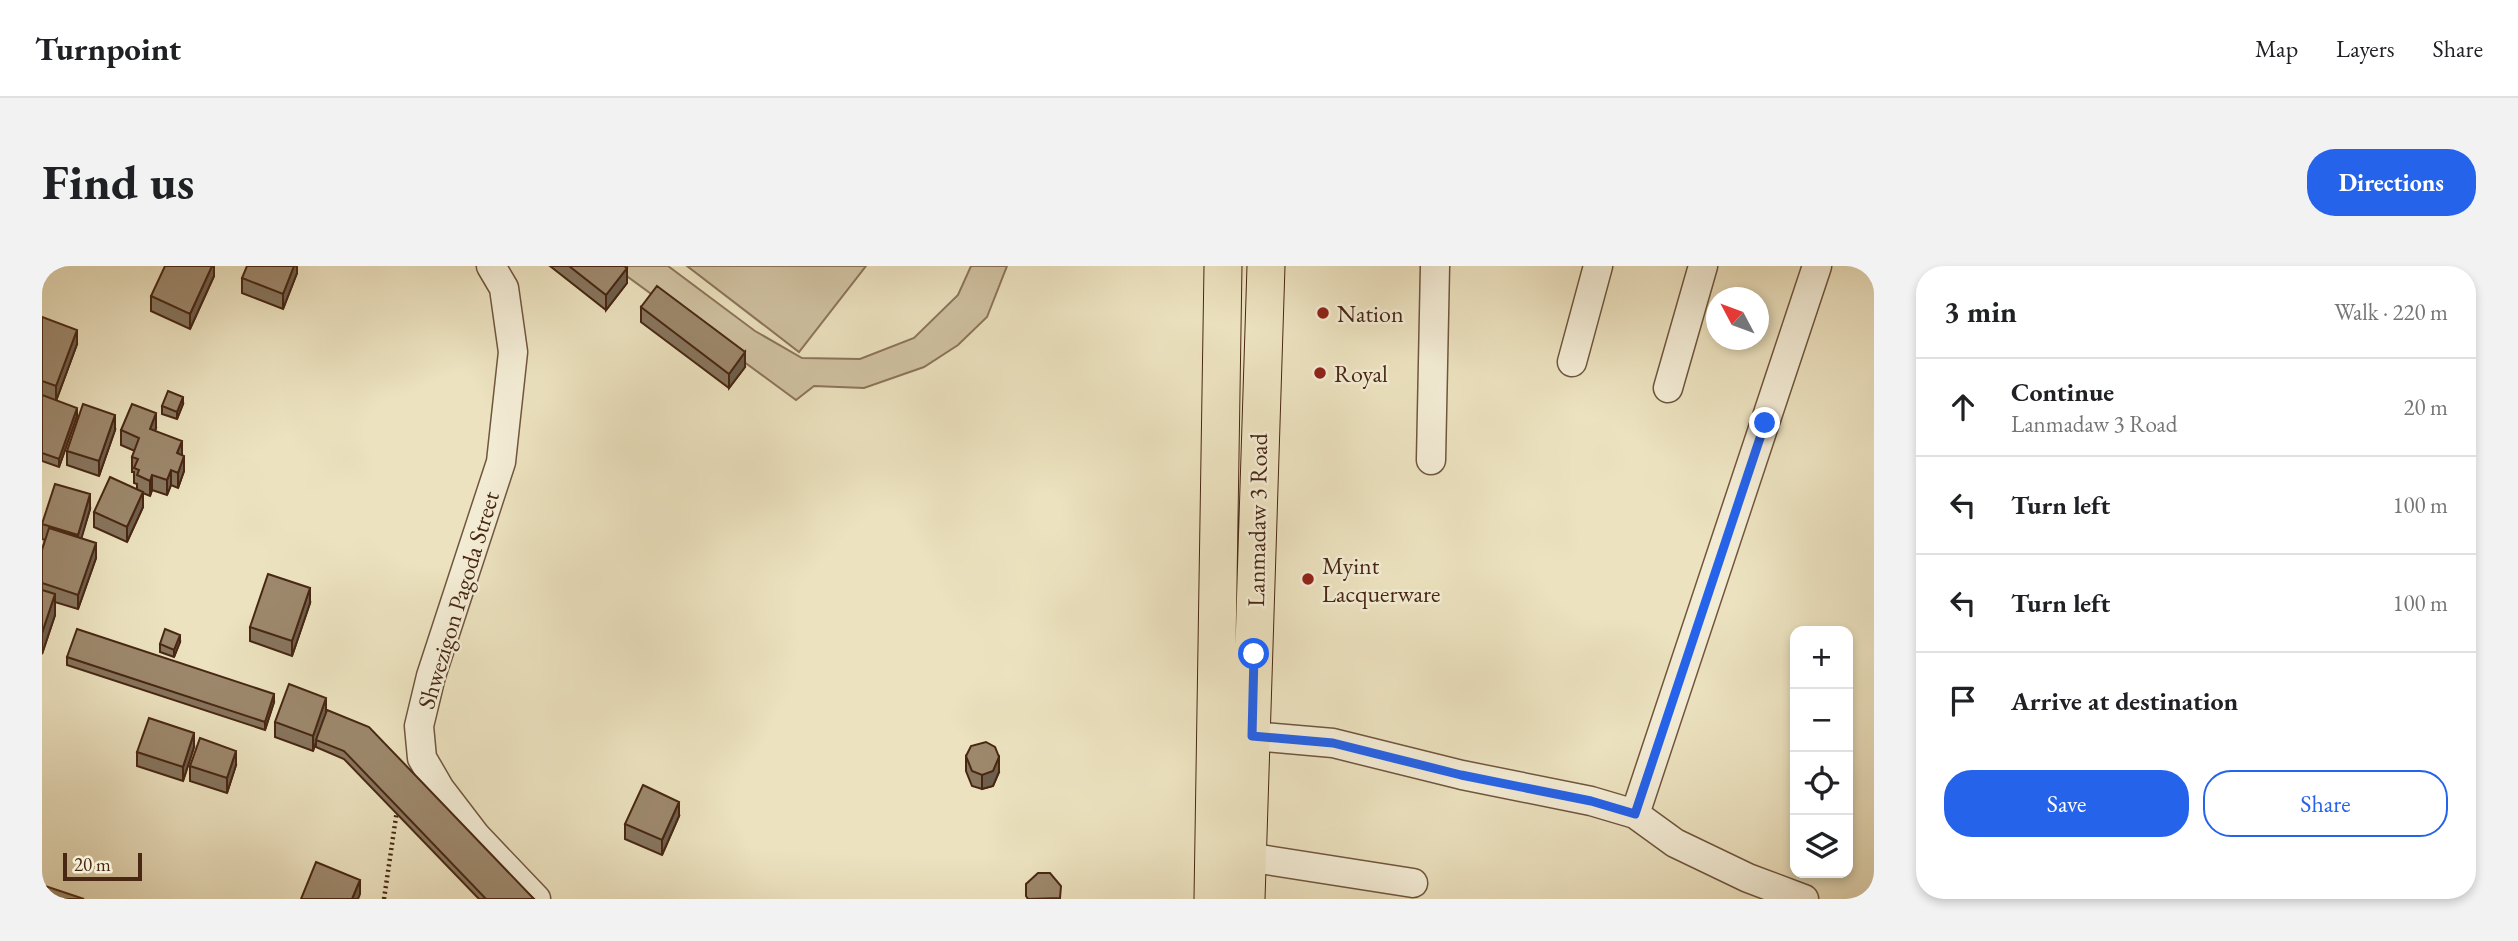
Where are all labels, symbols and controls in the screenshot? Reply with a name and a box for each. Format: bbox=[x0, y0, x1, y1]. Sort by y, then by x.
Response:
text: Turnpoint bbox=[35, 27, 181, 70]
text: Map bbox=[2255, 33, 2298, 64]
text: Layers bbox=[2336, 33, 2395, 64]
text: Share bbox=[2433, 33, 2483, 64]
button: Directions bbox=[2307, 149, 2476, 216]
text: Find us bbox=[42, 150, 194, 214]
north arrow bbox=[1706, 287, 1769, 350]
text: 3 min bbox=[1944, 292, 2017, 331]
text: Walk · 220 m bbox=[2334, 297, 2448, 327]
place label: Nation bbox=[1337, 298, 1404, 329]
marker: Nation bbox=[1315, 305, 1331, 321]
place label: Royal bbox=[1334, 358, 1388, 389]
marker: Royal bbox=[1312, 365, 1328, 381]
text: Continue bbox=[2011, 375, 2114, 409]
icon: ahead bbox=[1944, 388, 1982, 426]
text: 20 m bbox=[2403, 392, 2448, 422]
route end bbox=[1749, 407, 1780, 438]
text: Lanmadaw 3 Road bbox=[2011, 409, 2177, 439]
street label: Lanmadaw 3 Road bbox=[1240, 432, 1274, 607]
icon: left bbox=[1944, 486, 1982, 524]
street label: Shwezigon Pagoda Street bbox=[410, 487, 506, 713]
text: Turn left bbox=[2011, 488, 2110, 522]
text: 100 m bbox=[2392, 490, 2448, 520]
place label: Myint Lacquerware bbox=[1322, 550, 1440, 609]
marker: Myint Lacquerware bbox=[1300, 571, 1316, 587]
icon: left bbox=[1944, 584, 1982, 622]
text: Turn left bbox=[2011, 586, 2110, 620]
text: 100 m bbox=[2392, 588, 2448, 618]
map controls bbox=[1790, 626, 1853, 878]
button: + bbox=[1790, 626, 1853, 689]
route start bbox=[1238, 638, 1269, 669]
icon: arrive bbox=[1944, 682, 1982, 720]
text: Arrive at destination bbox=[2011, 684, 2238, 718]
button: − bbox=[1790, 689, 1853, 752]
button: locate bbox=[1790, 752, 1853, 815]
button: Save bbox=[1944, 770, 2189, 837]
button: Share bbox=[2203, 770, 2448, 837]
button: layers bbox=[1790, 815, 1853, 878]
scale bar bbox=[63, 850, 142, 882]
text: 20 m bbox=[74, 852, 111, 877]

